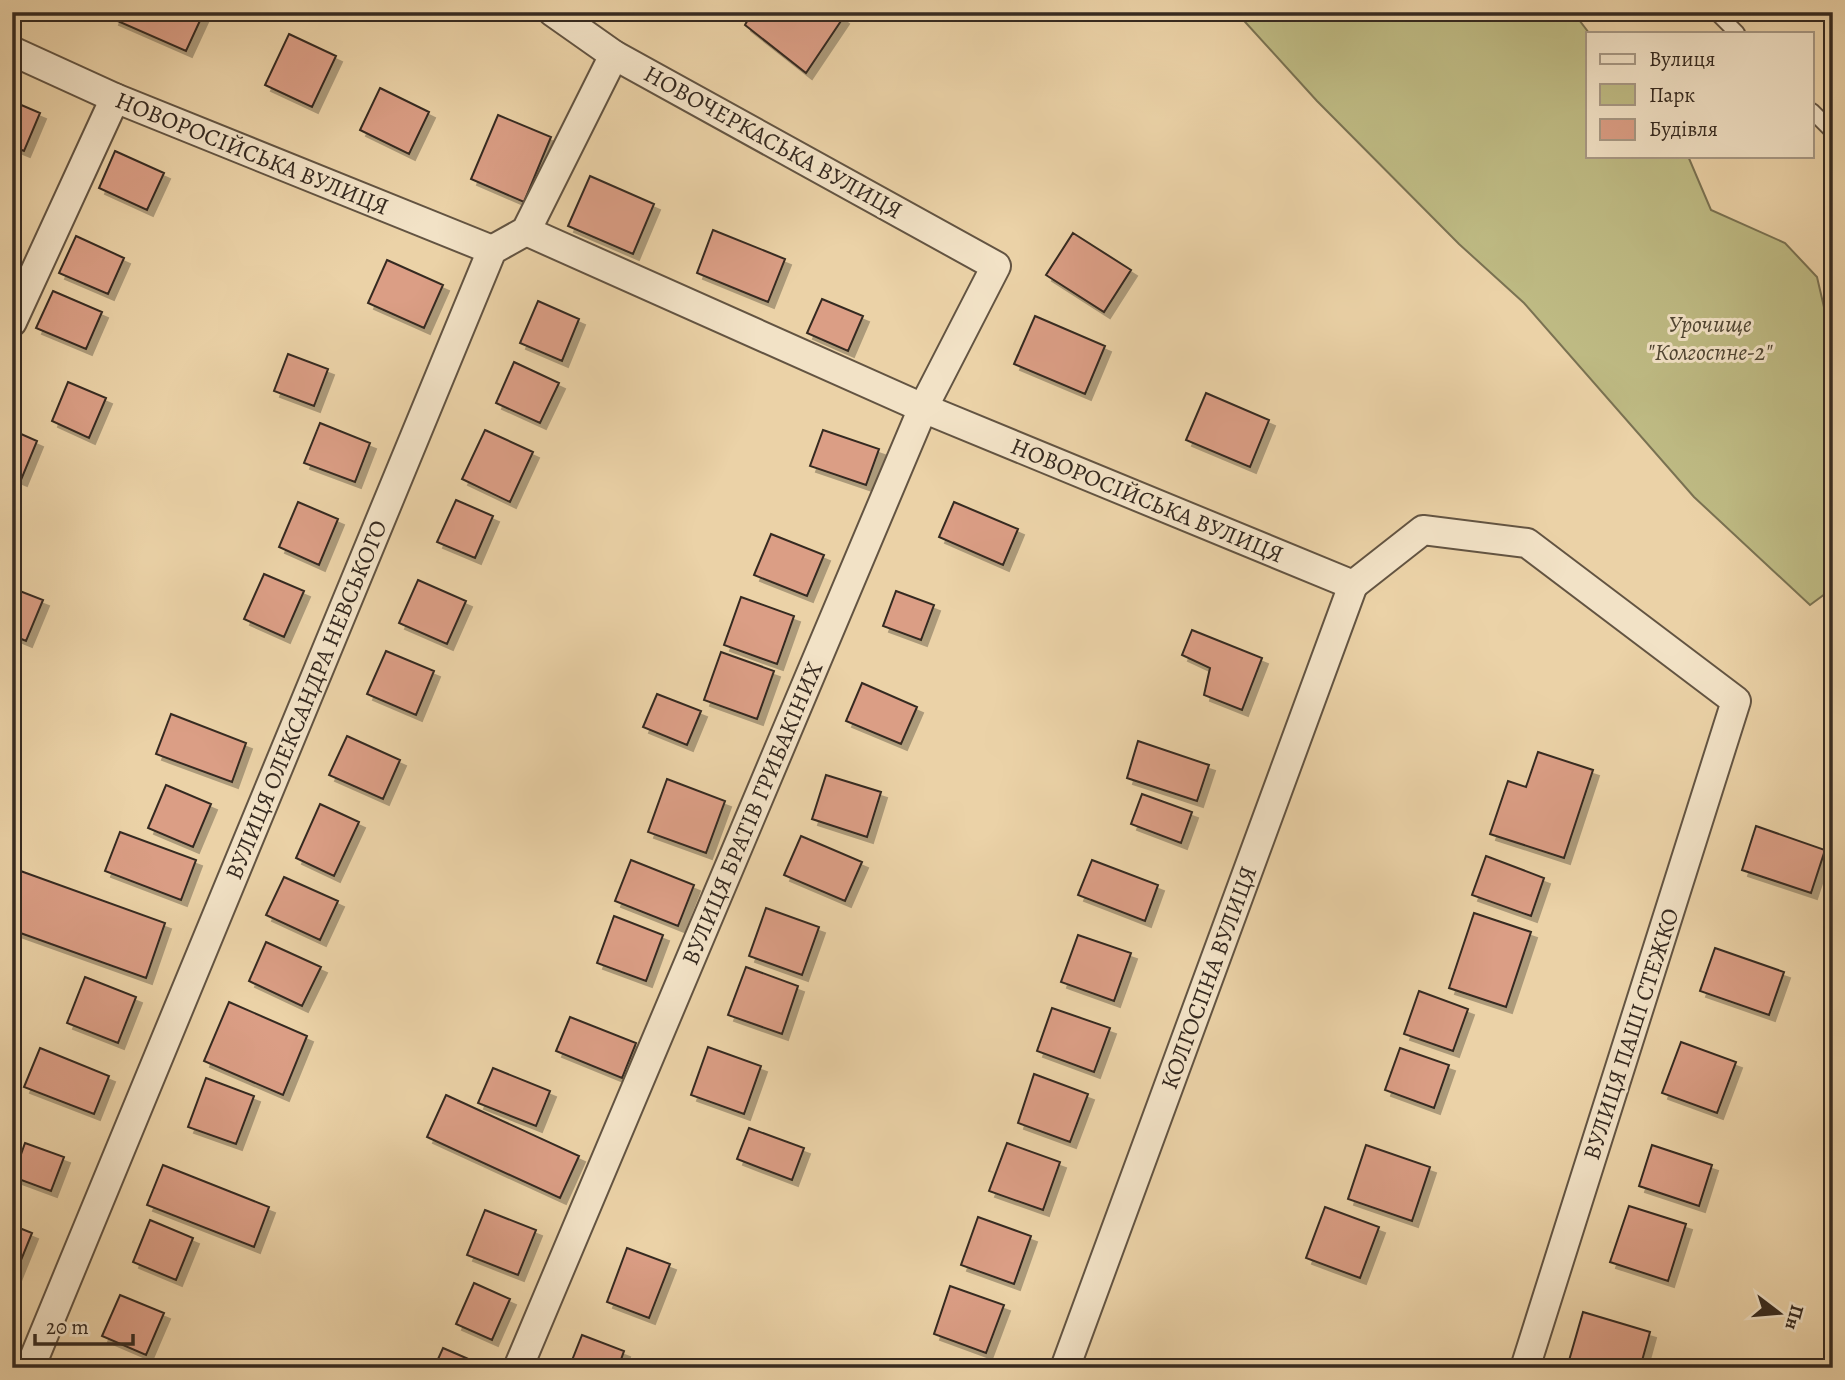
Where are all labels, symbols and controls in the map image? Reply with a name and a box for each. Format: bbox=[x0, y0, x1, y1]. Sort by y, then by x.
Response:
legend bbox=[1586, 32, 1814, 158]
text: Вулиця bbox=[1649, 45, 1715, 73]
street label: НОВОЧЕРКАСЬКА ВУЛИЦЯ bbox=[638, 58, 908, 226]
text: Парк bbox=[1649, 81, 1695, 109]
street label: НОВОРОСІЙСЬКА ВУЛИЦЯ bbox=[111, 84, 393, 223]
text: Будівля bbox=[1649, 115, 1718, 143]
park label: Урочище "Колгоспне-2" bbox=[1647, 308, 1774, 368]
street label: НОВОРОСІЙСЬКА ВУЛИЦЯ bbox=[1006, 430, 1288, 571]
street label: ВУЛИЦЯ ОЛЕКСАНДРА НЕВСЬКОГО bbox=[218, 515, 395, 884]
street label: ВУЛИЦЯ БРАТІВ ГРИБАКІНИХ bbox=[674, 657, 830, 970]
street label: КОЛГОСПНА ВУЛИЦЯ bbox=[1153, 861, 1264, 1094]
street label: ВУЛИЦЯ ПАШІ СТЕЖКО bbox=[1575, 904, 1687, 1164]
north arrow bbox=[1744, 1278, 1814, 1348]
text: Пн bbox=[1778, 1302, 1810, 1333]
scale bar bbox=[35, 1303, 133, 1347]
text: 20 m bbox=[46, 1313, 89, 1341]

